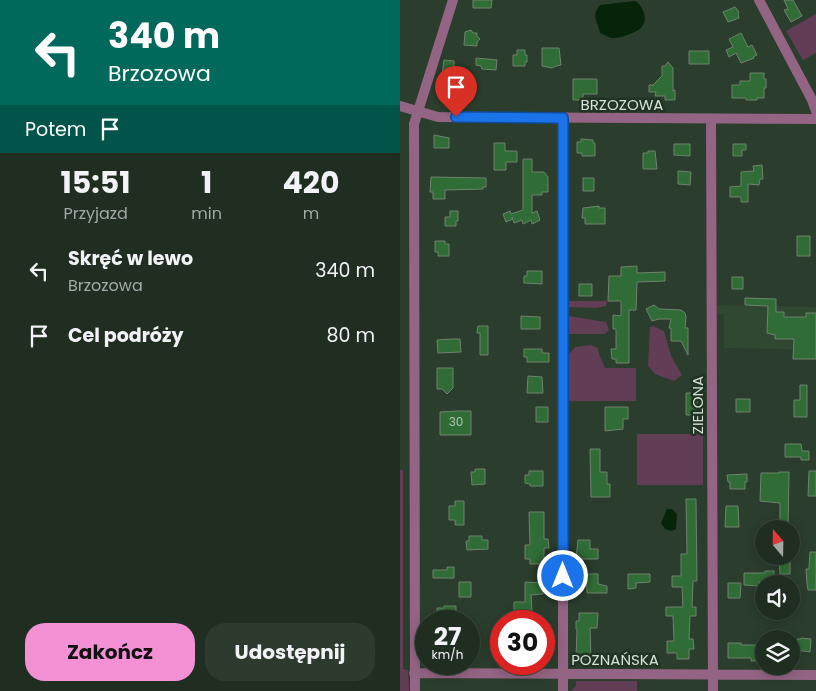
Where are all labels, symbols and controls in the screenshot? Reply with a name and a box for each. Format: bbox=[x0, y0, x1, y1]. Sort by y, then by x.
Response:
text: 340 m bbox=[108, 11, 220, 60]
icon: left bbox=[25, 20, 90, 85]
text: Brzozowa bbox=[108, 58, 211, 89]
pin bbox=[435, 66, 477, 117]
icon: arrive bbox=[442, 73, 470, 101]
street label: BRZOZOWA bbox=[581, 94, 663, 115]
icon: arrive bbox=[96, 115, 124, 143]
text: Potem bbox=[25, 116, 86, 143]
text: 15:51 bbox=[61, 161, 131, 204]
text: 1 bbox=[201, 161, 212, 204]
text: 420 bbox=[282, 161, 339, 204]
text: Przyjazd bbox=[63, 202, 128, 225]
text: min bbox=[191, 202, 222, 225]
text: m bbox=[303, 202, 319, 225]
text: Skręć w lewo bbox=[68, 245, 193, 272]
icon: left bbox=[25, 257, 53, 285]
text: 340 m bbox=[315, 257, 375, 284]
text: Brzozowa bbox=[68, 274, 143, 297]
icon: arrive bbox=[25, 322, 53, 350]
text: Cel podróży bbox=[68, 322, 183, 349]
text: 80 m bbox=[326, 322, 375, 349]
street label: ZIELONA bbox=[687, 376, 708, 434]
house number: 30 bbox=[449, 413, 463, 430]
north arrow bbox=[755, 520, 800, 565]
map controls bbox=[755, 520, 800, 675]
position arrow bbox=[536, 549, 588, 601]
button: sound bbox=[755, 575, 800, 620]
speed limit sign: 30 bbox=[490, 610, 555, 675]
text: 27 bbox=[434, 619, 461, 654]
button: Zakończ bbox=[25, 623, 195, 681]
button: Udostępnij bbox=[205, 623, 375, 681]
button: layers bbox=[755, 630, 800, 675]
text: km/h bbox=[432, 646, 463, 663]
street label: POZNAŃSKA bbox=[571, 649, 659, 670]

